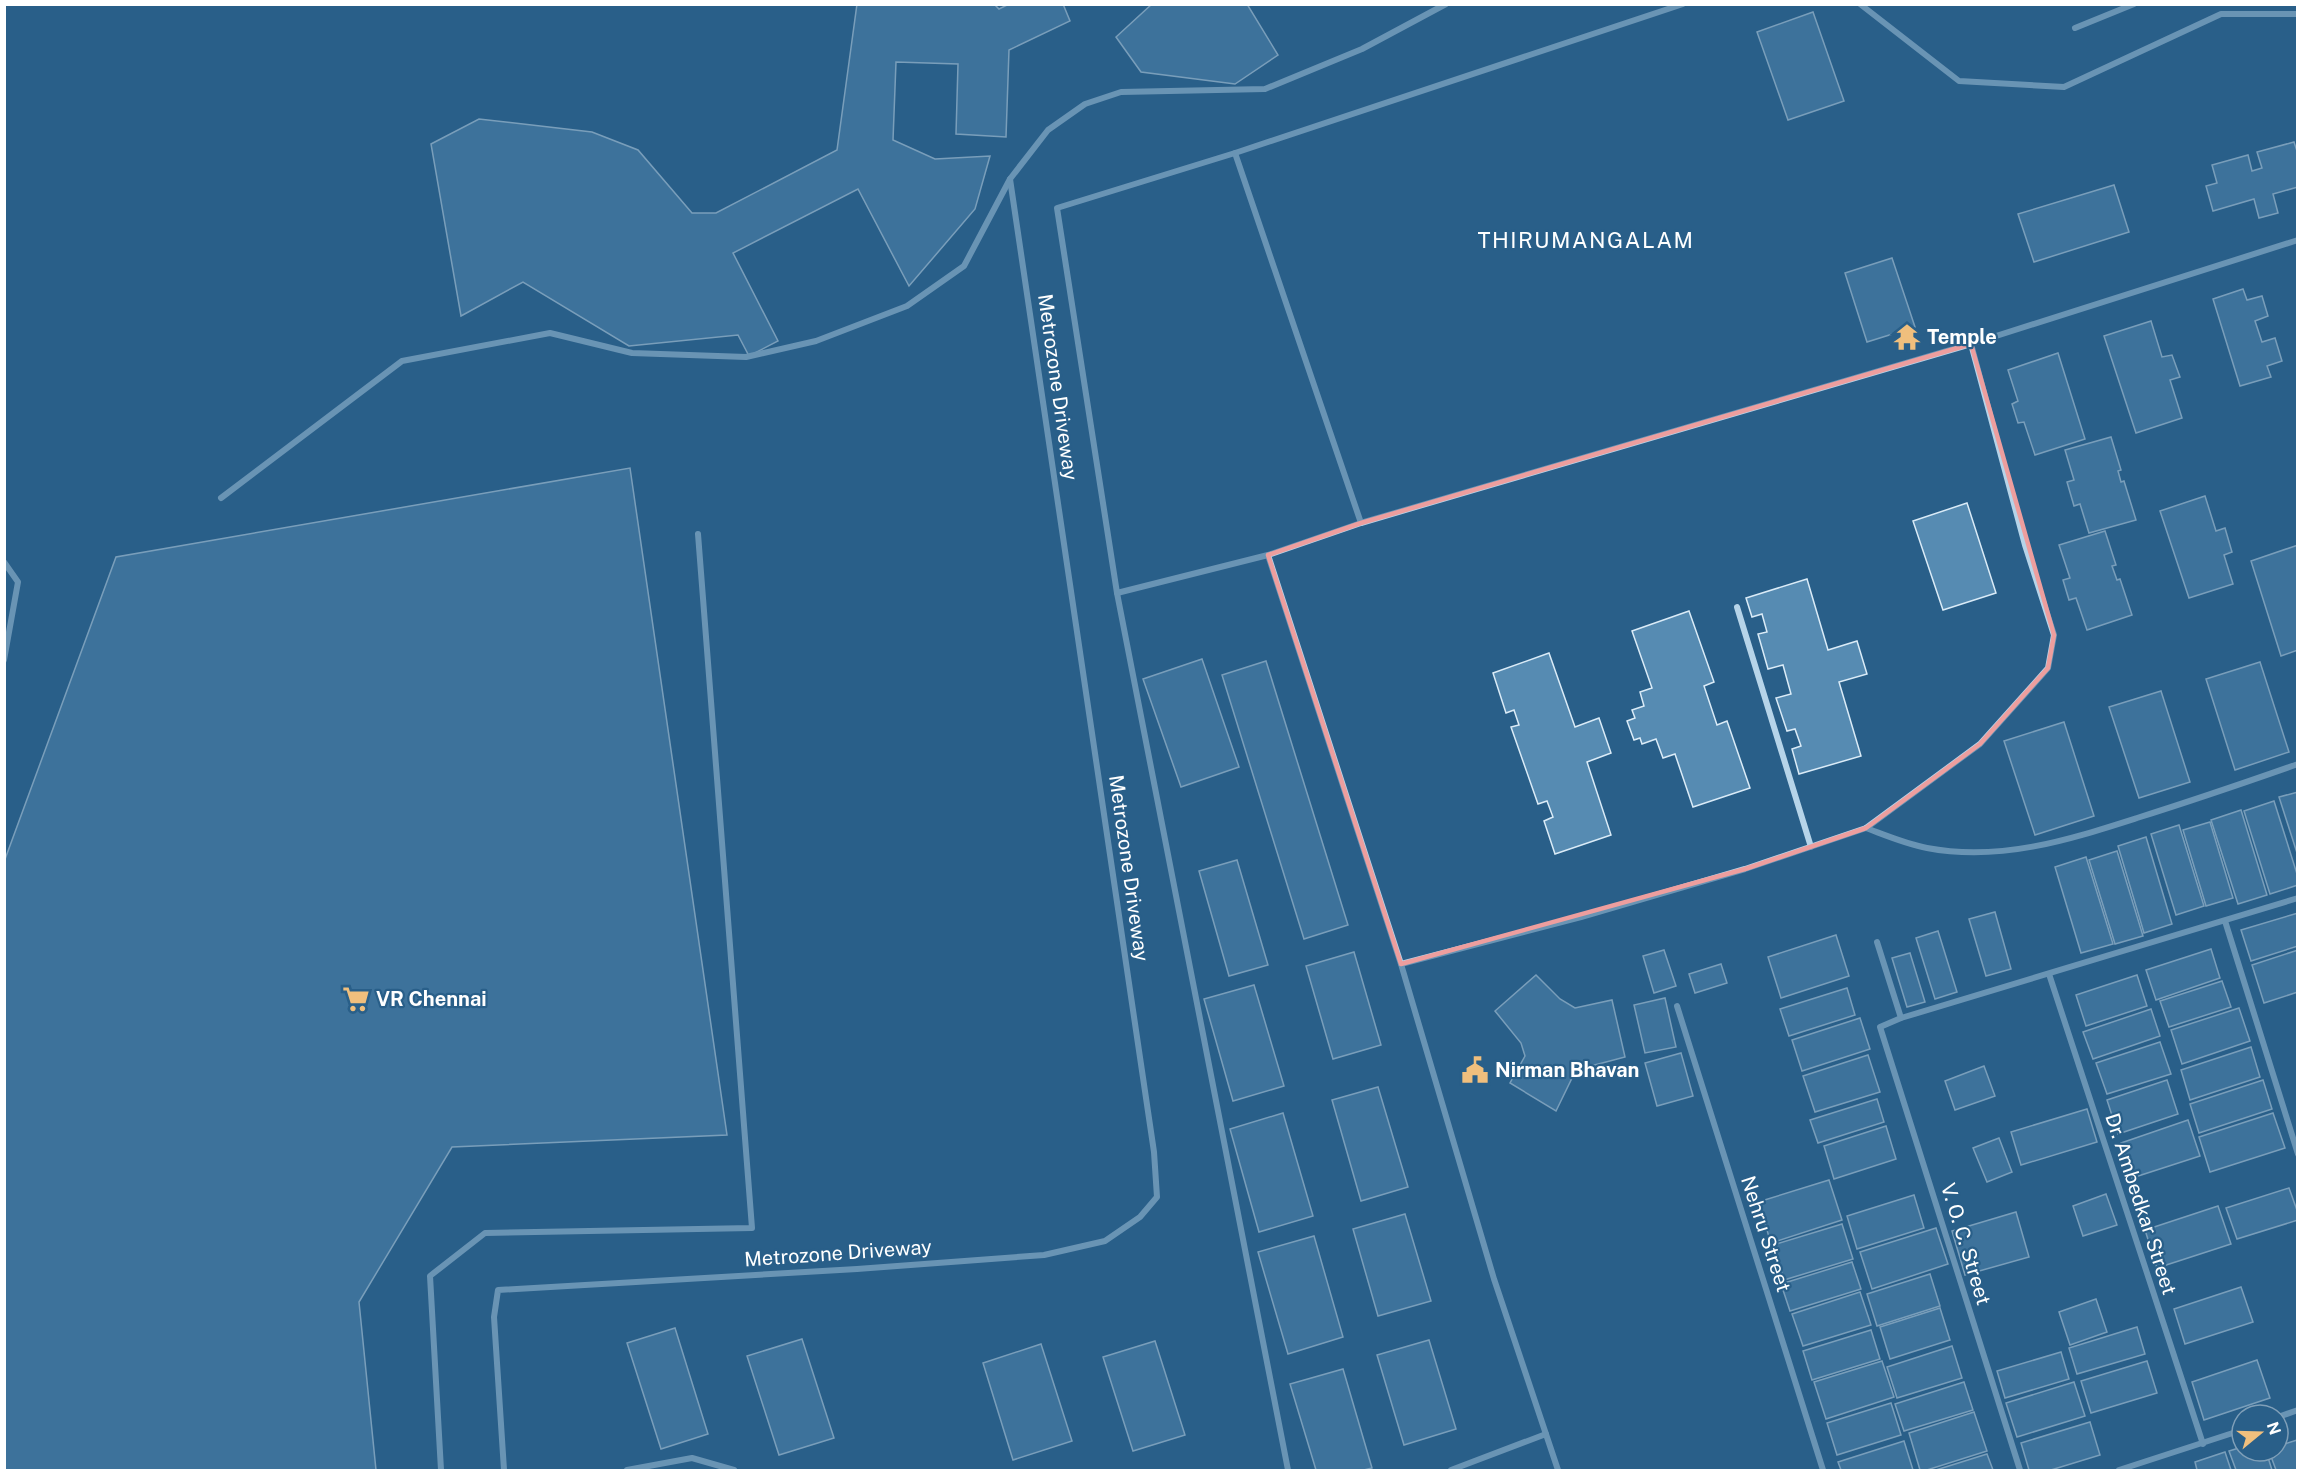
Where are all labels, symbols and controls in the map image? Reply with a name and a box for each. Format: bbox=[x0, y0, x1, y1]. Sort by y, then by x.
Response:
district label: THIRUMANGALAM bbox=[1477, 227, 1695, 253]
street label: Metrozone Driveway bbox=[1033, 292, 1083, 482]
temple icon: Temple bbox=[1892, 322, 1922, 352]
place label: Temple bbox=[1927, 325, 1997, 349]
street label: Metrozone Driveway bbox=[1104, 773, 1154, 963]
supermarket icon: VR Chennai bbox=[341, 984, 371, 1014]
place label: VR Chennai bbox=[376, 987, 487, 1011]
public building icon: Nirman Bhavan bbox=[1460, 1055, 1490, 1085]
place label: Nirman Bhavan bbox=[1495, 1058, 1639, 1082]
street label: Dr. Ambedkar Street bbox=[2100, 1110, 2182, 1298]
street label: Nehru Street bbox=[1736, 1173, 1796, 1295]
street label: V. O. C. Street bbox=[1936, 1180, 1996, 1308]
street label: Metrozone Driveway bbox=[743, 1234, 933, 1272]
north arrow bbox=[2230, 1403, 2290, 1463]
text: N bbox=[2263, 1419, 2285, 1437]

